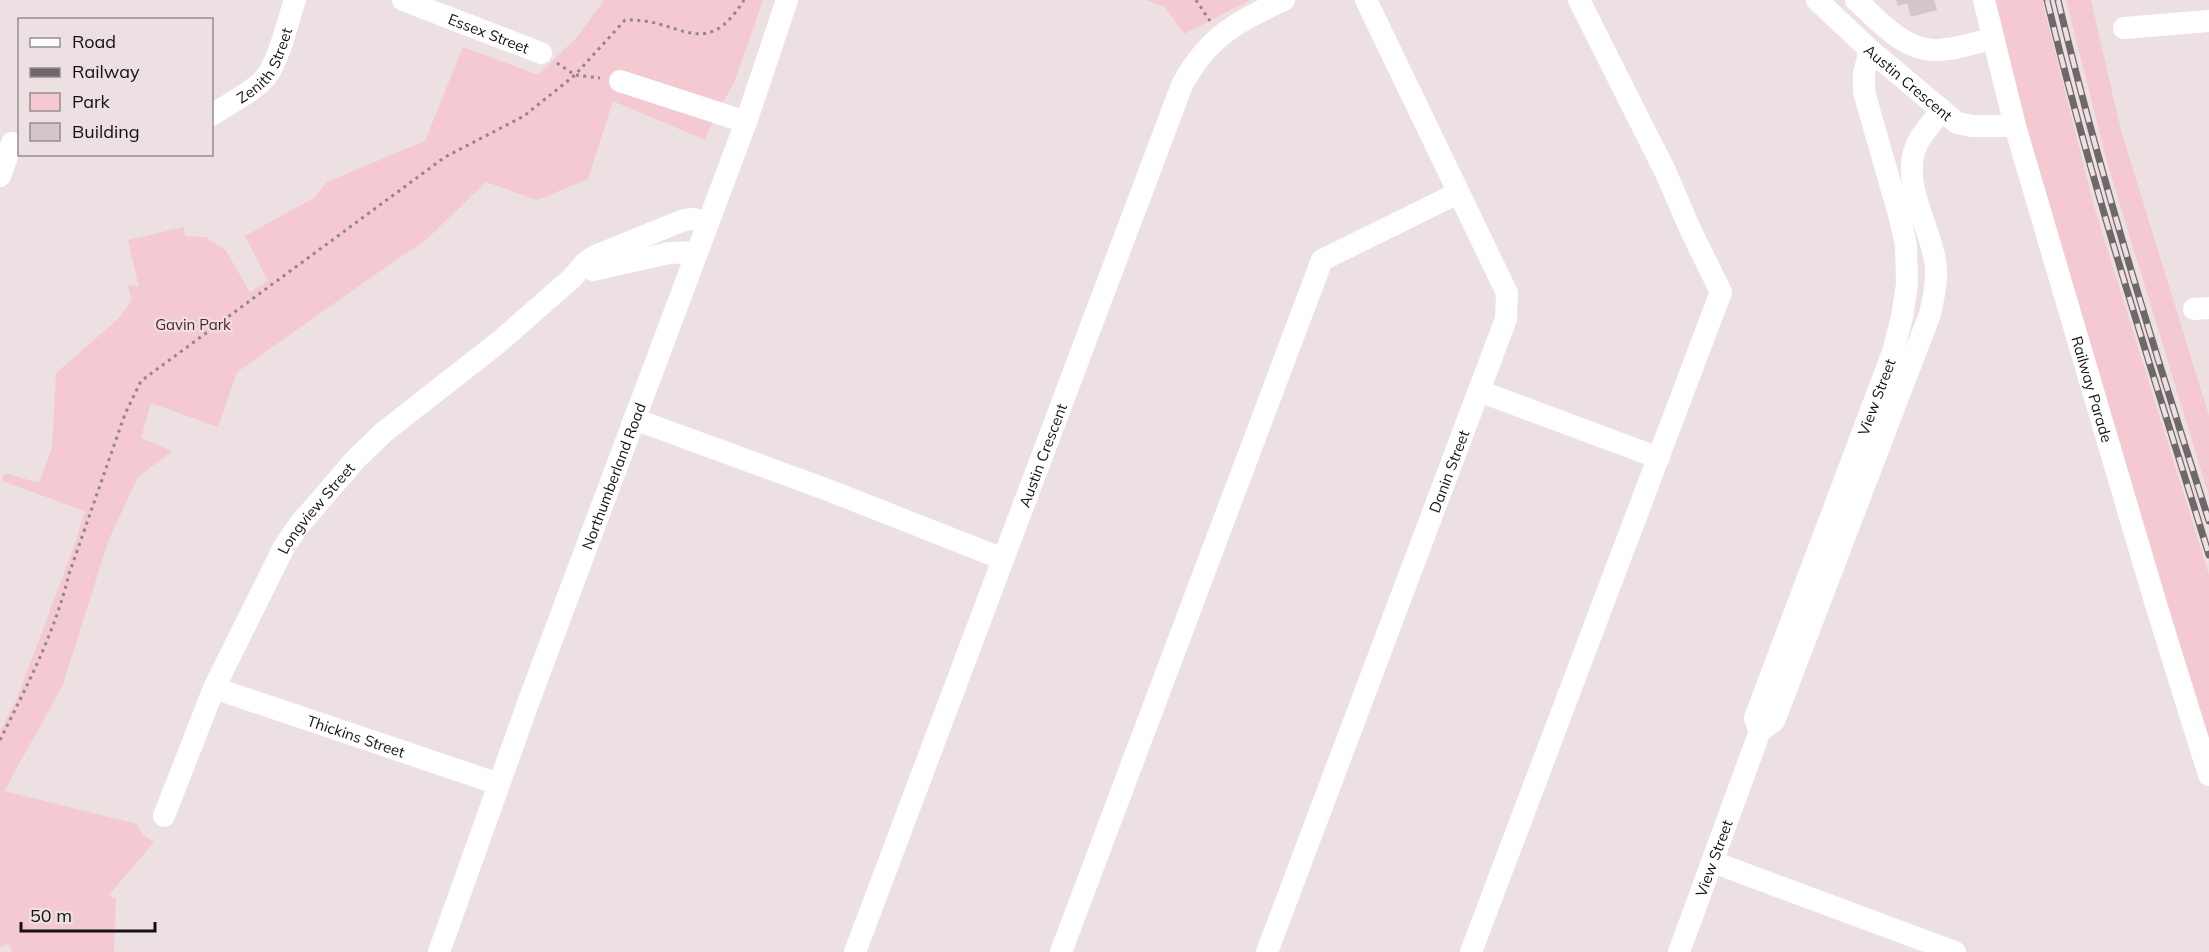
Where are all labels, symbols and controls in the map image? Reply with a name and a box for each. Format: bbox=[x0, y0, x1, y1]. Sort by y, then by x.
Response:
street label: Essex Street bbox=[446, 9, 532, 57]
legend bbox=[18, 18, 213, 156]
street label: Zenith Street bbox=[233, 25, 296, 107]
text: Road bbox=[72, 30, 116, 53]
street label: Austin Crescent bbox=[1860, 40, 1956, 125]
text: Railway bbox=[72, 60, 140, 83]
text: Park bbox=[72, 90, 111, 113]
text: Building bbox=[72, 120, 140, 143]
park label: Gavin Park bbox=[155, 315, 231, 334]
street label: Railway Parade bbox=[2068, 334, 2117, 445]
street label: View Street bbox=[1853, 356, 1899, 438]
street label: Northumberland Road bbox=[577, 400, 649, 552]
street label: Austin Crescent bbox=[1014, 401, 1071, 510]
street label: Danin Street bbox=[1424, 427, 1473, 515]
street label: Longview Street bbox=[273, 458, 358, 557]
street label: Thickins Street bbox=[305, 711, 407, 761]
street label: View Street bbox=[1691, 817, 1736, 899]
scale bar bbox=[21, 895, 154, 933]
text: 50 m bbox=[30, 904, 72, 927]

